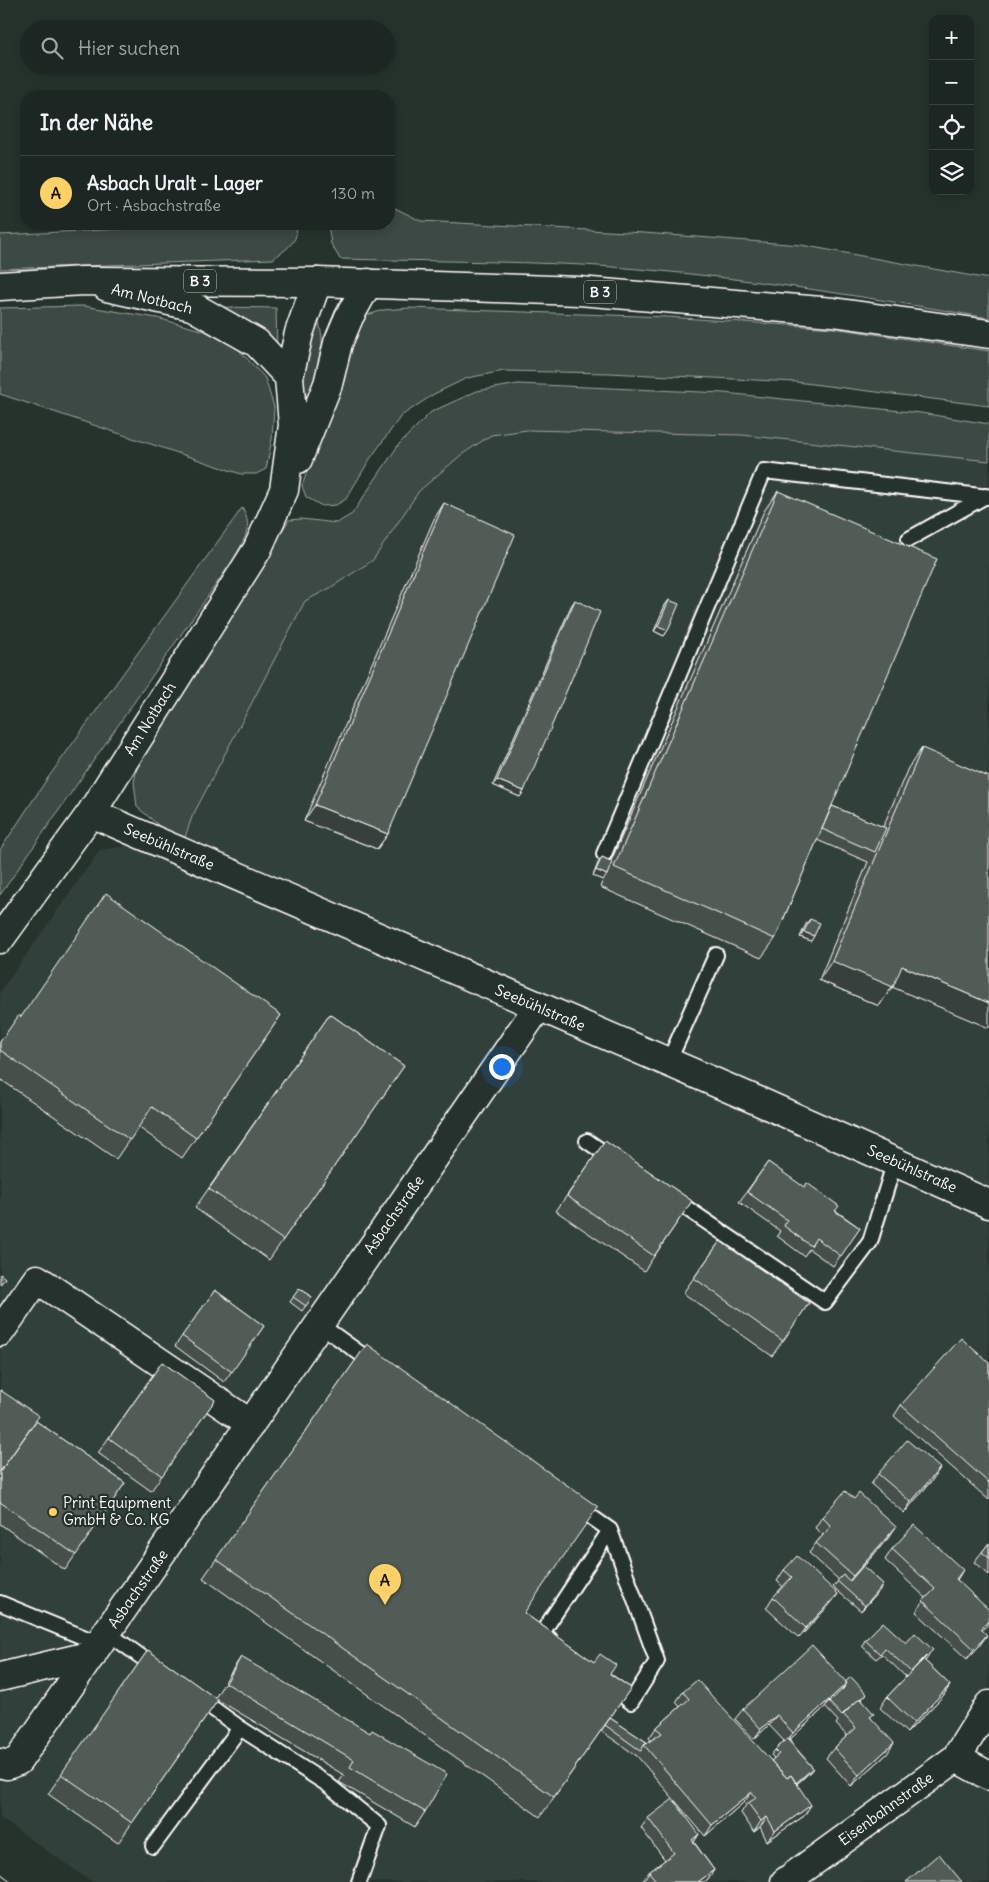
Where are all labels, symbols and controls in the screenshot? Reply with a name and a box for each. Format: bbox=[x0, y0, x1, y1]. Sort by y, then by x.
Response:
map controls bbox=[929, 15, 974, 195]
button: + bbox=[929, 15, 974, 60]
search box bbox=[20, 20, 395, 75]
icon: search bbox=[38, 34, 66, 62]
text: Hier suchen bbox=[78, 36, 180, 60]
button: − bbox=[929, 60, 974, 105]
button: locate bbox=[929, 105, 974, 150]
text: In der Nähe bbox=[40, 109, 153, 136]
button: layers bbox=[929, 150, 974, 195]
text: Asbach Uralt - Lager bbox=[87, 171, 263, 195]
text: A bbox=[51, 183, 61, 203]
text: 130 m bbox=[331, 183, 375, 203]
text: Ort · Asbachstraße bbox=[87, 195, 221, 215]
road number: B 3 bbox=[184, 270, 216, 292]
street label: Am Notbach bbox=[110, 279, 195, 318]
road number: B 3 bbox=[584, 280, 616, 304]
street label: Am Notbach bbox=[120, 678, 180, 759]
street label: Seebühlstraße bbox=[121, 819, 217, 874]
street label: Seebühlstraße bbox=[492, 980, 588, 1035]
your location bbox=[489, 1054, 515, 1080]
street label: Seebühlstraße bbox=[864, 1140, 960, 1197]
street label: Asbachstraße bbox=[359, 1172, 428, 1258]
place label: Print Equipment GmbH & Co. KG bbox=[63, 1493, 171, 1529]
marker: Print Equipment GmbH & Co. KG bbox=[47, 1506, 59, 1518]
street label: Asbachstraße bbox=[103, 1546, 172, 1632]
pin: A bbox=[369, 1564, 401, 1605]
street label: Eisenbahnstraße bbox=[835, 1768, 937, 1849]

